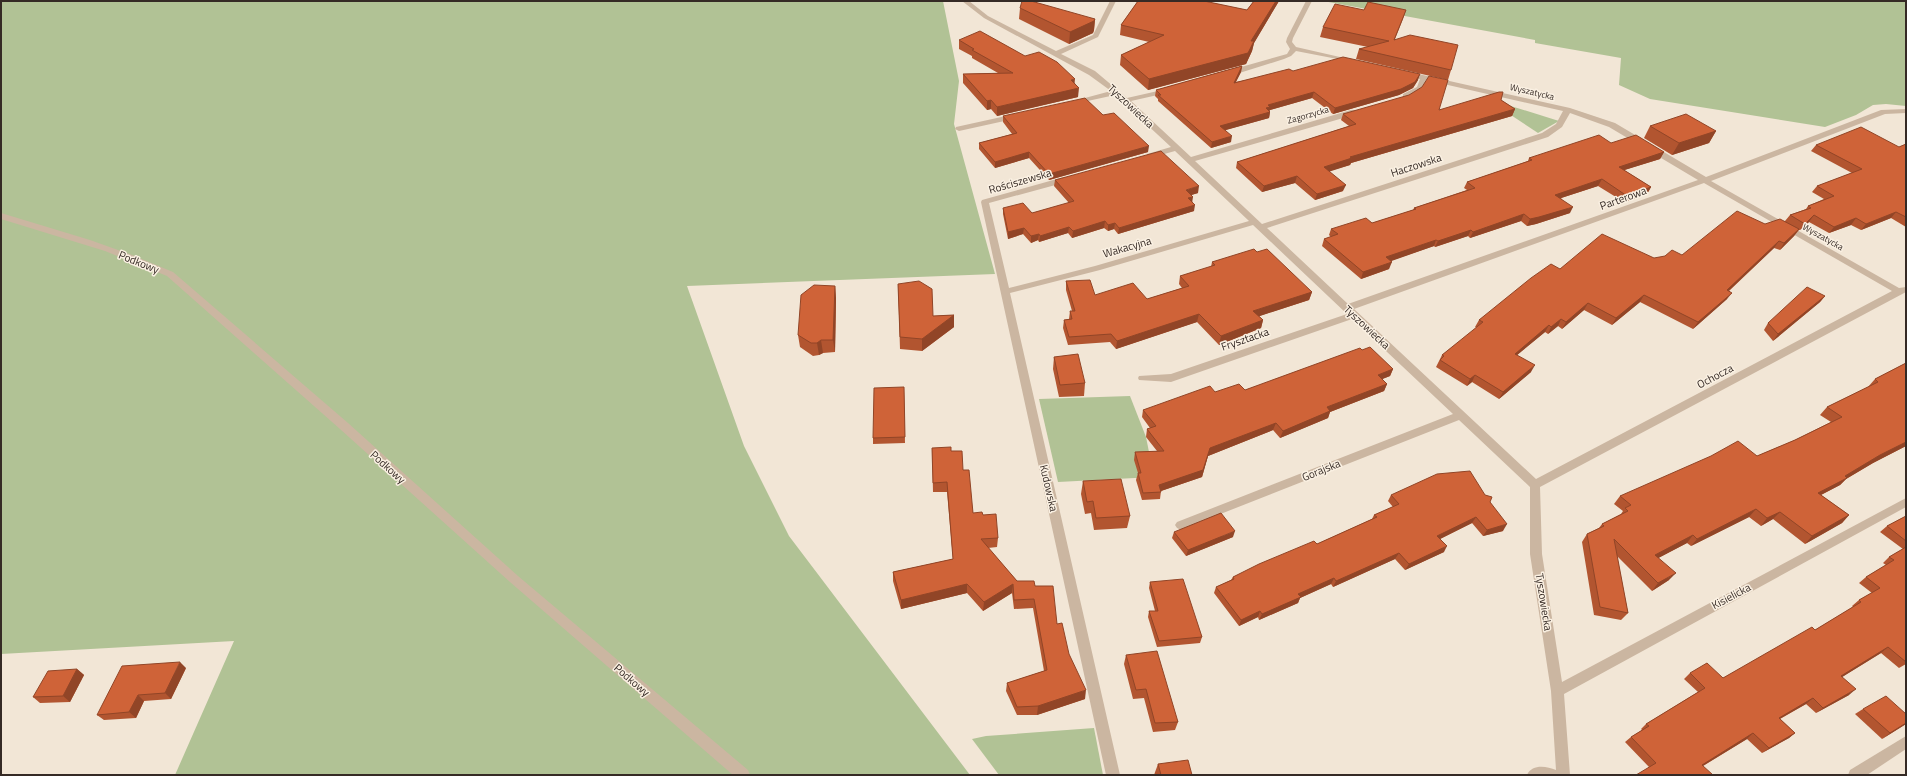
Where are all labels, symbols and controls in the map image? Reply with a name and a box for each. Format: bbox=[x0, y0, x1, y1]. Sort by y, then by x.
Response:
street label: Tyszowiecka bbox=[1104, 80, 1158, 132]
street label: Wyszatycka bbox=[1509, 80, 1556, 103]
street label: Zagorzycka bbox=[1285, 102, 1331, 127]
street label: Haczowska bbox=[1388, 149, 1444, 181]
street label: Rościszewska bbox=[987, 164, 1054, 198]
street label: Parterowa bbox=[1597, 182, 1649, 214]
street label: Wyszatycka bbox=[1800, 220, 1847, 253]
street label: Wakacyjna bbox=[1101, 232, 1154, 262]
street label: Podkowy bbox=[116, 247, 162, 278]
street label: Tyszowiecka bbox=[1340, 301, 1394, 353]
street label: Frysztacka bbox=[1219, 323, 1272, 355]
street label: Ochocza bbox=[1694, 360, 1736, 392]
street label: Podkowy bbox=[367, 447, 410, 488]
street label: Gorajska bbox=[1299, 455, 1343, 485]
street label: Kudowska bbox=[1036, 463, 1062, 514]
street label: Tyszowiecka bbox=[1532, 572, 1557, 632]
street label: Kisielicka bbox=[1709, 579, 1754, 613]
street label: Podkowy bbox=[611, 660, 654, 700]

